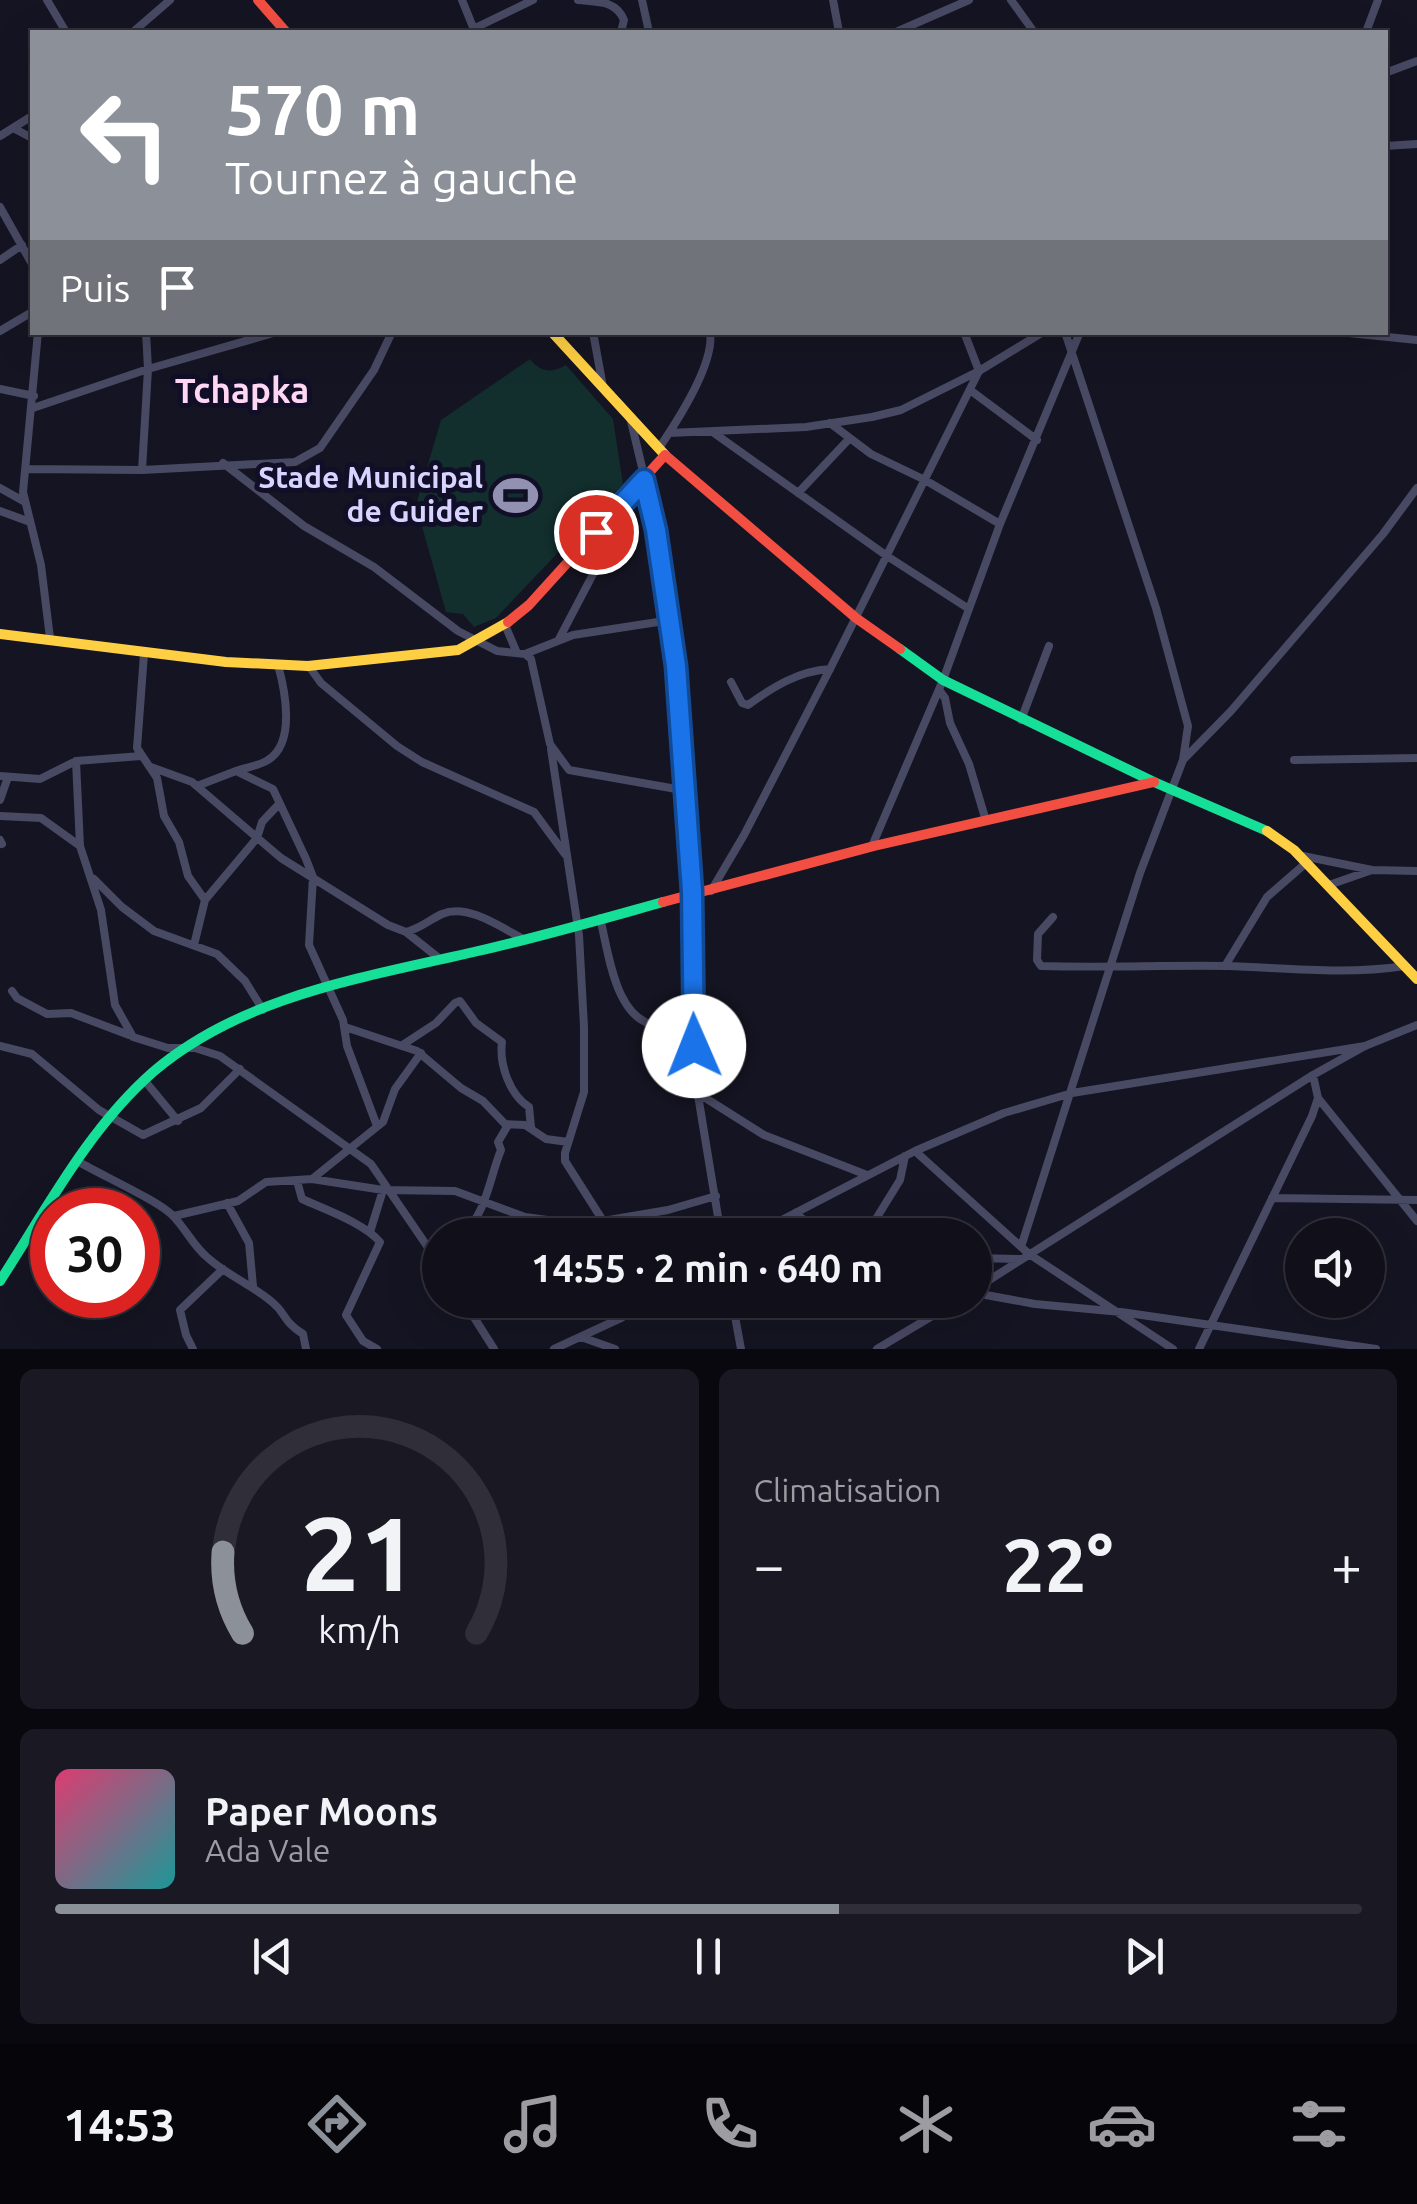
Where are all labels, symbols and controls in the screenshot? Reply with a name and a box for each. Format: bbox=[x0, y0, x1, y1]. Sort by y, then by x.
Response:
icon: left bbox=[60, 70, 190, 200]
text: 570 m bbox=[225, 70, 420, 148]
text: Tournez à gauche bbox=[225, 152, 578, 203]
icon: arrive bbox=[150, 260, 205, 315]
text: Puis bbox=[60, 267, 130, 309]
district label: Tchapka bbox=[175, 370, 309, 410]
place label: Stade Municipal de Guider bbox=[258, 460, 484, 528]
sports icon: Stade Municipal de Guider bbox=[492, 471, 540, 519]
pin bbox=[554, 490, 639, 575]
icon: arrive bbox=[569, 505, 624, 560]
position arrow bbox=[642, 994, 746, 1098]
speed limit sign: 30 bbox=[30, 1188, 160, 1318]
map controls bbox=[1285, 1218, 1385, 1318]
button: sound bbox=[1285, 1218, 1385, 1318]
text: 14:55 · 2 min · 640 m bbox=[531, 1247, 883, 1289]
text: Climatisation bbox=[754, 1472, 941, 1508]
text: 21 bbox=[301, 1494, 418, 1611]
text: 22° bbox=[1002, 1522, 1113, 1606]
text: − bbox=[754, 1534, 785, 1595]
text: + bbox=[1331, 1534, 1362, 1595]
text: km/h bbox=[318, 1610, 401, 1650]
text: Paper Moons bbox=[205, 1790, 438, 1832]
text: Ada Vale bbox=[205, 1832, 331, 1868]
icon: previous bbox=[245, 1929, 300, 1984]
icon: pause bbox=[681, 1929, 736, 1984]
icon: next bbox=[1117, 1929, 1172, 1984]
icon: directions bbox=[302, 2089, 372, 2159]
icon: music bbox=[498, 2089, 568, 2159]
icon: phone bbox=[695, 2089, 765, 2159]
icon: climate bbox=[891, 2089, 961, 2159]
icon: car bbox=[1087, 2089, 1157, 2159]
icon: filters bbox=[1284, 2089, 1354, 2159]
text: 14:53 bbox=[63, 2099, 176, 2150]

